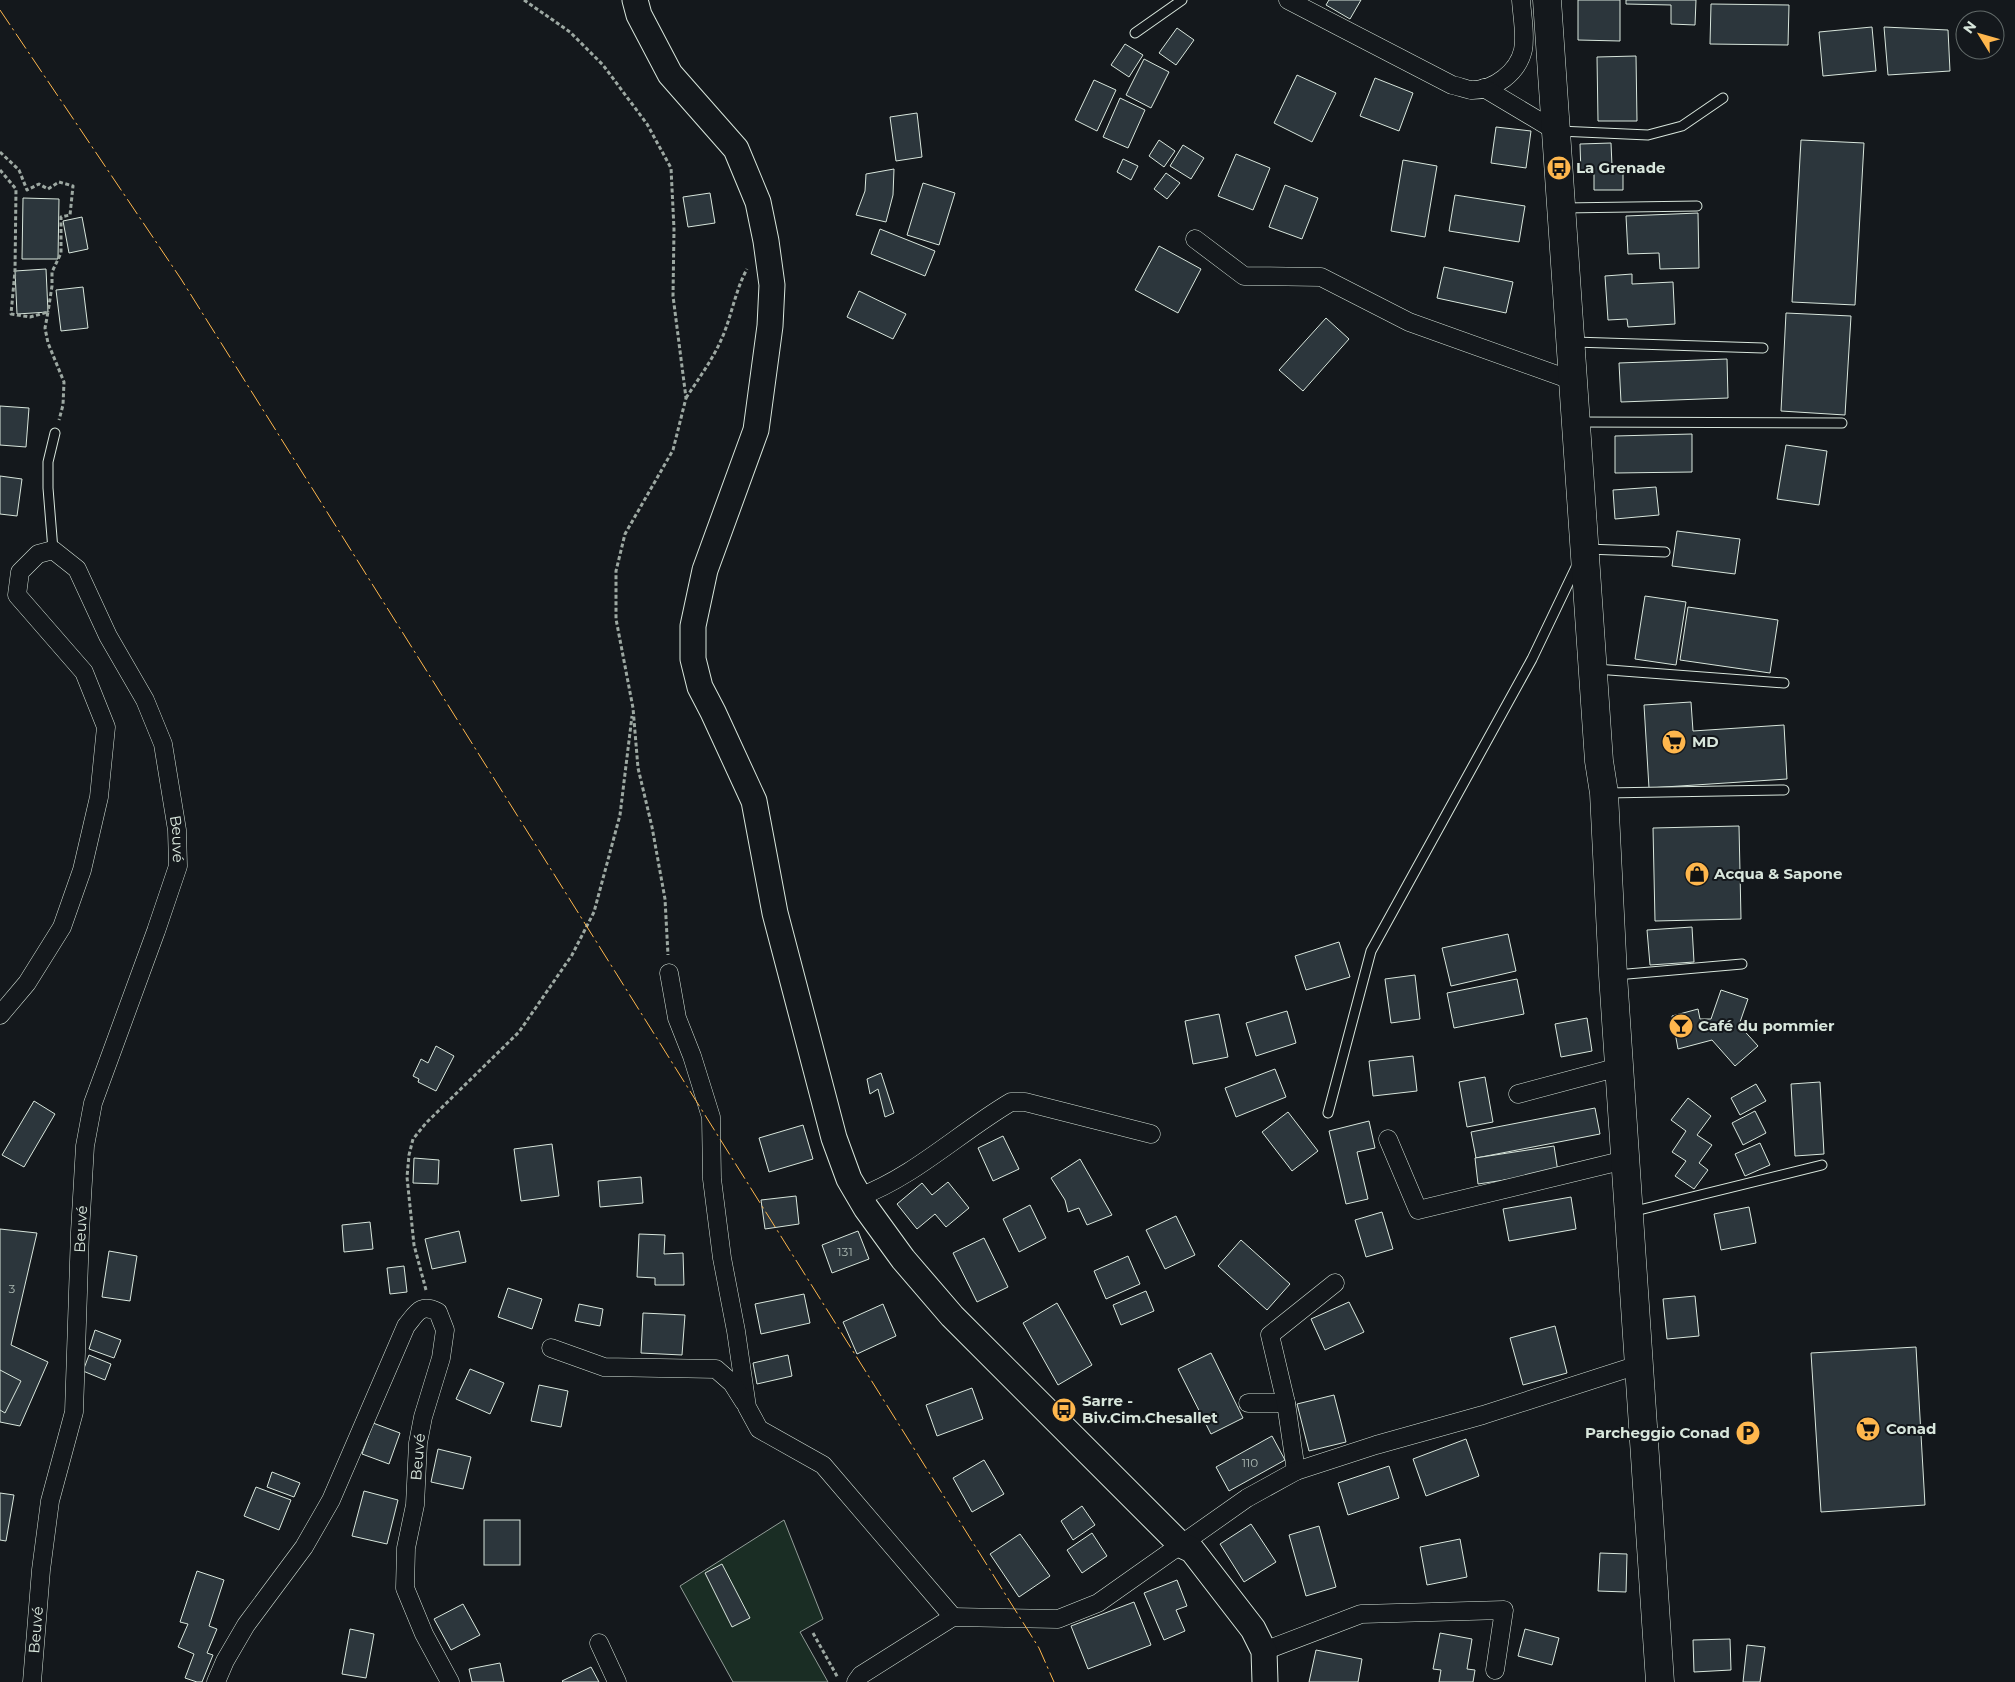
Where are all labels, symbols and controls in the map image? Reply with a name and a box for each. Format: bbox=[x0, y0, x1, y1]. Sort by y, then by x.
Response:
north arrow bbox=[1955, 10, 2005, 60]
text: N bbox=[1959, 17, 1980, 37]
bus stop icon: La Grenade bbox=[1546, 155, 1572, 181]
place label: La Grenade bbox=[1576, 158, 1666, 177]
supermarket icon: MD bbox=[1661, 729, 1687, 755]
place label: MD bbox=[1692, 732, 1719, 751]
street label: Beuvé bbox=[166, 814, 188, 863]
shop icon: Acqua & Sapone bbox=[1684, 861, 1710, 887]
place label: Acqua & Sapone bbox=[1713, 864, 1842, 883]
bar icon: Café du pommier bbox=[1668, 1013, 1694, 1039]
place label: Café du pommier bbox=[1698, 1016, 1835, 1035]
street label: Beuvé bbox=[70, 1205, 91, 1253]
house number: 131 bbox=[837, 1244, 853, 1259]
house number: 3 bbox=[9, 1281, 16, 1296]
place label: Sarre - Biv.Cim.Chesallet bbox=[1082, 1391, 1218, 1427]
bus stop icon: Sarre - Biv.Cim.Chesallet bbox=[1051, 1397, 1077, 1423]
supermarket icon: Conad bbox=[1855, 1416, 1881, 1442]
place label: Conad bbox=[1886, 1419, 1936, 1438]
parking icon: Parcheggio Conad bbox=[1735, 1420, 1761, 1446]
place label: Parcheggio Conad bbox=[1585, 1423, 1730, 1442]
street label: Beuvé bbox=[406, 1433, 429, 1481]
house number: 110 bbox=[1242, 1455, 1258, 1470]
street label: Beuvé bbox=[24, 1606, 47, 1654]

